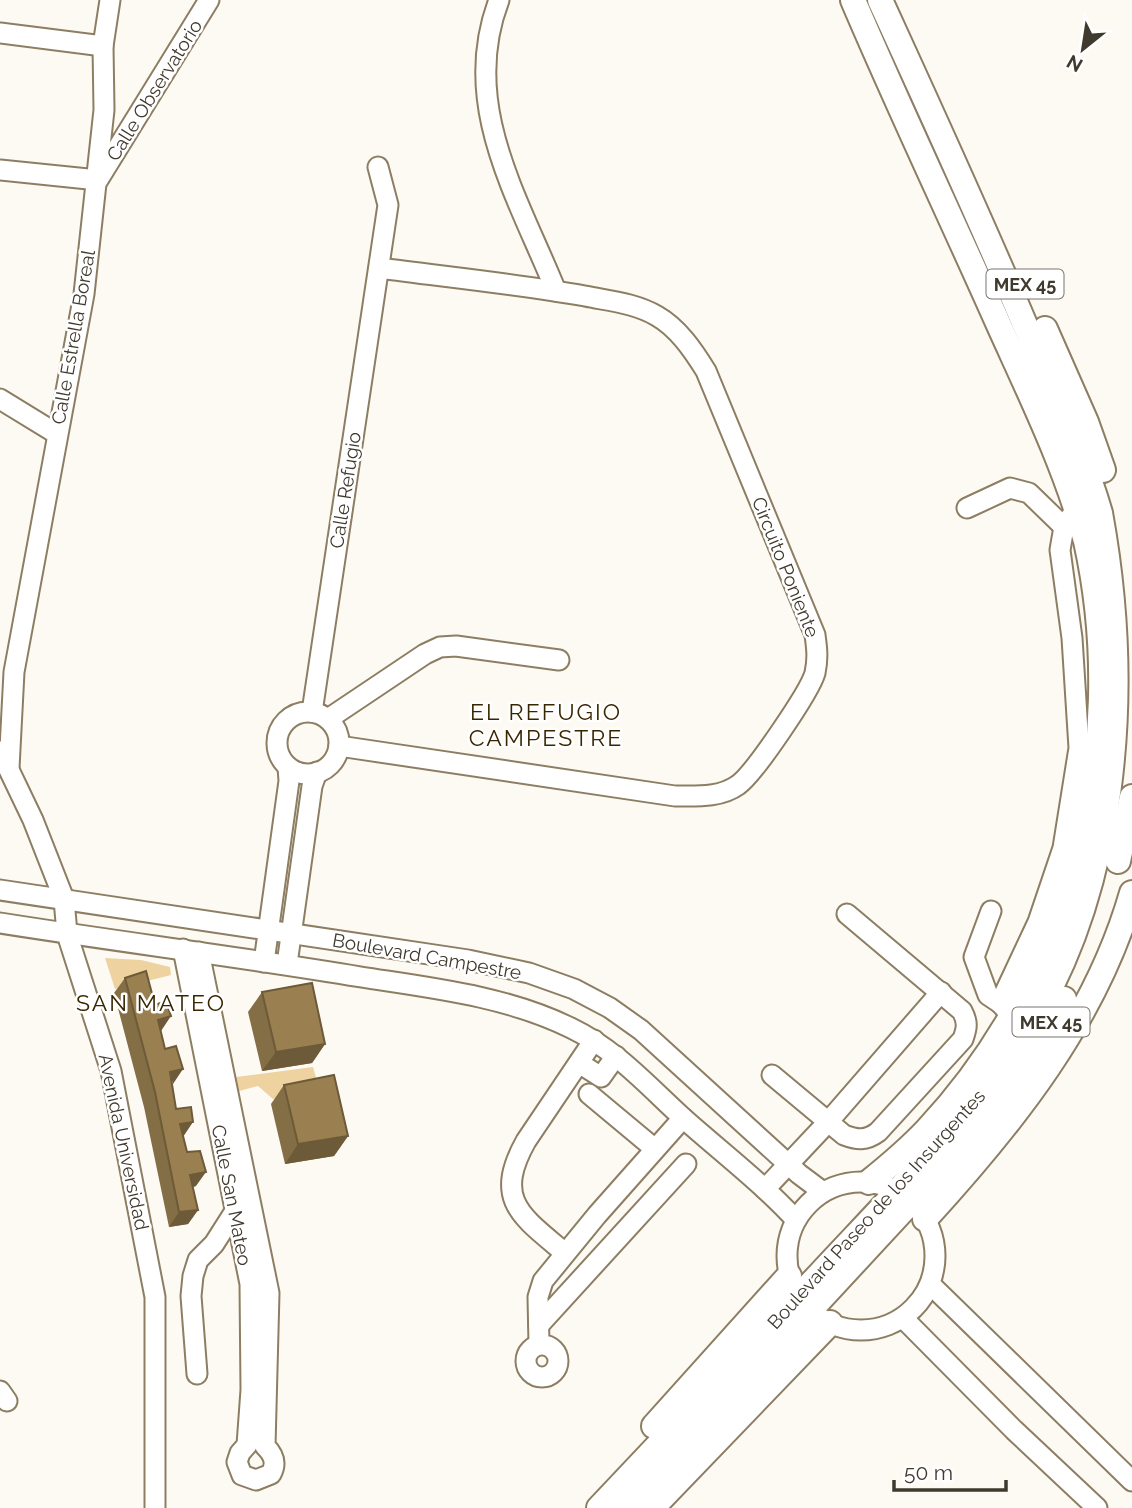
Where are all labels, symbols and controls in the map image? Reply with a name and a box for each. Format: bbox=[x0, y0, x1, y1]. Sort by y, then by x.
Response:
north arrow bbox=[1048, 14, 1118, 84]
street label: Calle Observatorio bbox=[102, 15, 206, 165]
text: N bbox=[1063, 51, 1086, 77]
street label: Calle Estrella Boreal bbox=[47, 247, 99, 426]
road number: MEX 45 bbox=[986, 270, 1064, 298]
street label: Calle Refugio bbox=[325, 430, 365, 550]
street label: Circuito Poniente bbox=[748, 494, 824, 640]
district label: EL REFUGIO CAMPESTRE bbox=[469, 698, 623, 751]
street label: Boulevard Campestre bbox=[331, 929, 523, 983]
district label: SAN MATEO bbox=[76, 989, 226, 1016]
road number: MEX 45 bbox=[1012, 1007, 1090, 1036]
street label: Avenida Universidad bbox=[95, 1052, 153, 1232]
street label: Boulevard Paseo de los Insurgentes bbox=[763, 1085, 989, 1333]
street label: Calle San Mateo bbox=[208, 1123, 256, 1267]
scale bar bbox=[894, 1448, 1006, 1492]
text: 50 m bbox=[904, 1460, 953, 1485]

